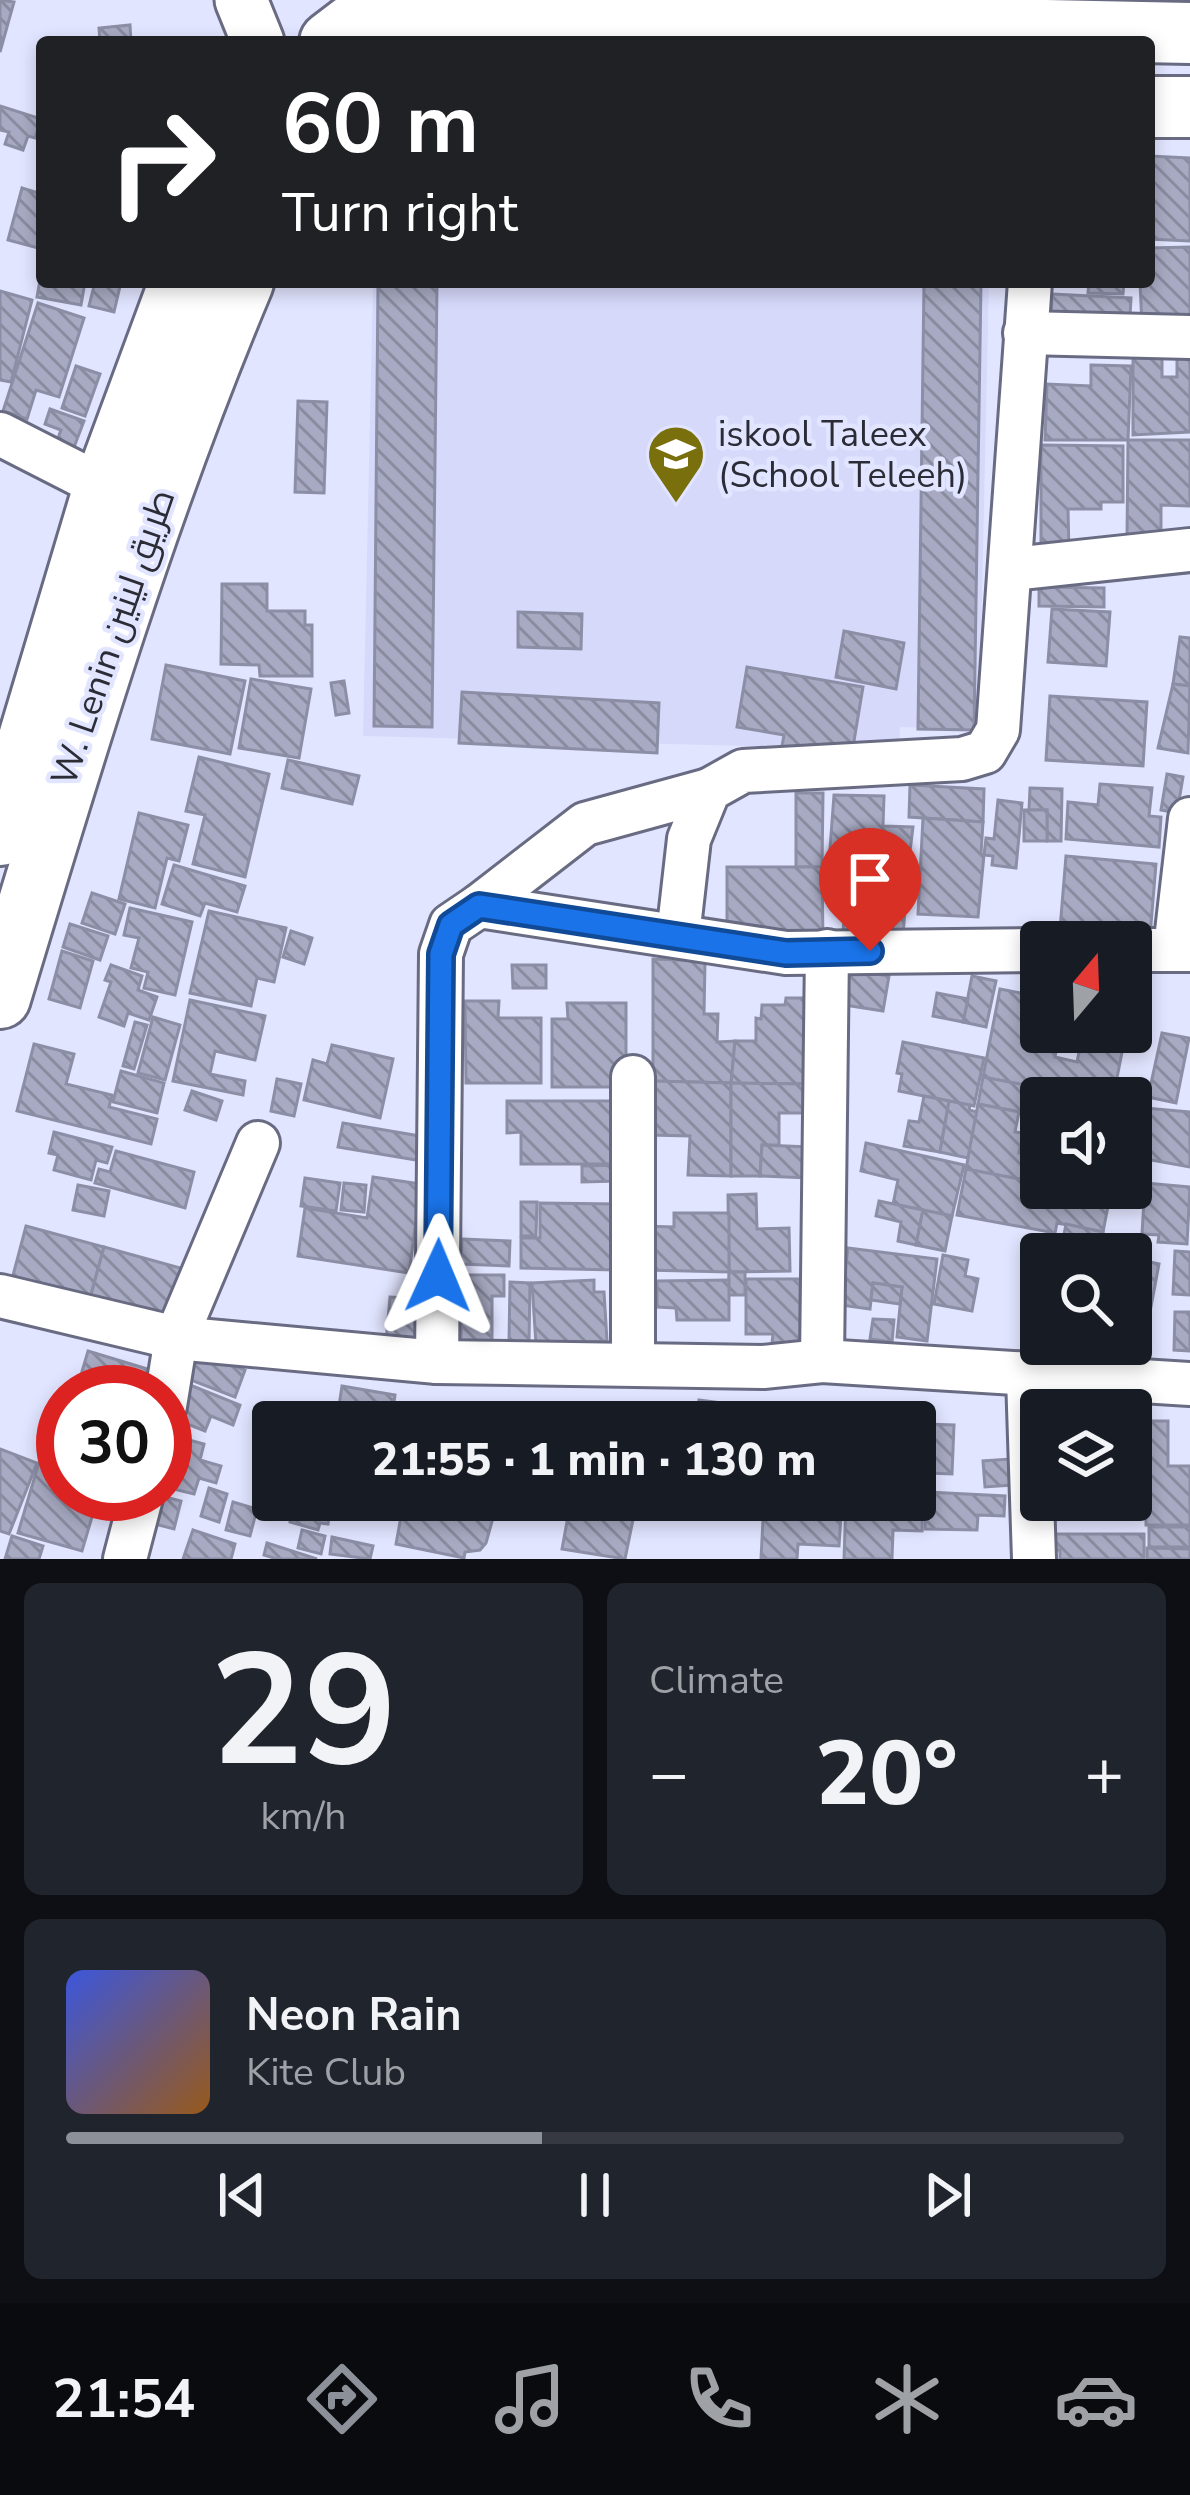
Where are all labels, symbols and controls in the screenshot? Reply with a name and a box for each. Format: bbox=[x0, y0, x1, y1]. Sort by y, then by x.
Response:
text: 60 m bbox=[282, 67, 479, 182]
icon: right bbox=[84, 84, 240, 240]
text: Turn right bbox=[282, 176, 518, 250]
place label: iskool Taleex (School Teleeh) bbox=[718, 410, 967, 500]
school or university icon: iskool Taleex (School Teleeh) bbox=[645, 423, 707, 505]
street label: W. Lenin طريق لينين bbox=[40, 483, 187, 792]
pin bbox=[819, 828, 921, 951]
icon: arrive bbox=[837, 846, 903, 912]
north arrow bbox=[1020, 921, 1152, 1053]
map controls bbox=[1020, 921, 1152, 1521]
button: sound bbox=[1020, 1077, 1152, 1209]
position arrow bbox=[375, 1213, 501, 1339]
button: search bbox=[1020, 1233, 1152, 1365]
speed limit sign: 30 bbox=[36, 1365, 192, 1521]
button: layers bbox=[1020, 1389, 1152, 1521]
text: 21:55 · 1 min · 130 m bbox=[371, 1430, 817, 1491]
text: 29 bbox=[210, 1605, 397, 1818]
text: Climate bbox=[649, 1654, 784, 1707]
text: 20° bbox=[815, 1713, 958, 1836]
text: − bbox=[649, 1729, 689, 1819]
text: + bbox=[1084, 1729, 1124, 1819]
text: km/h bbox=[261, 1790, 346, 1843]
text: Neon Rain bbox=[246, 1985, 462, 2046]
text: Kite Club bbox=[246, 2046, 406, 2099]
icon: previous bbox=[209, 2162, 275, 2228]
icon: pause bbox=[562, 2162, 628, 2228]
icon: next bbox=[915, 2162, 981, 2228]
icon: directions bbox=[300, 2357, 384, 2441]
icon: music bbox=[488, 2357, 572, 2441]
icon: phone bbox=[677, 2357, 761, 2441]
icon: climate bbox=[865, 2357, 949, 2441]
icon: car bbox=[1054, 2357, 1138, 2441]
text: 21:54 bbox=[52, 2362, 195, 2436]

